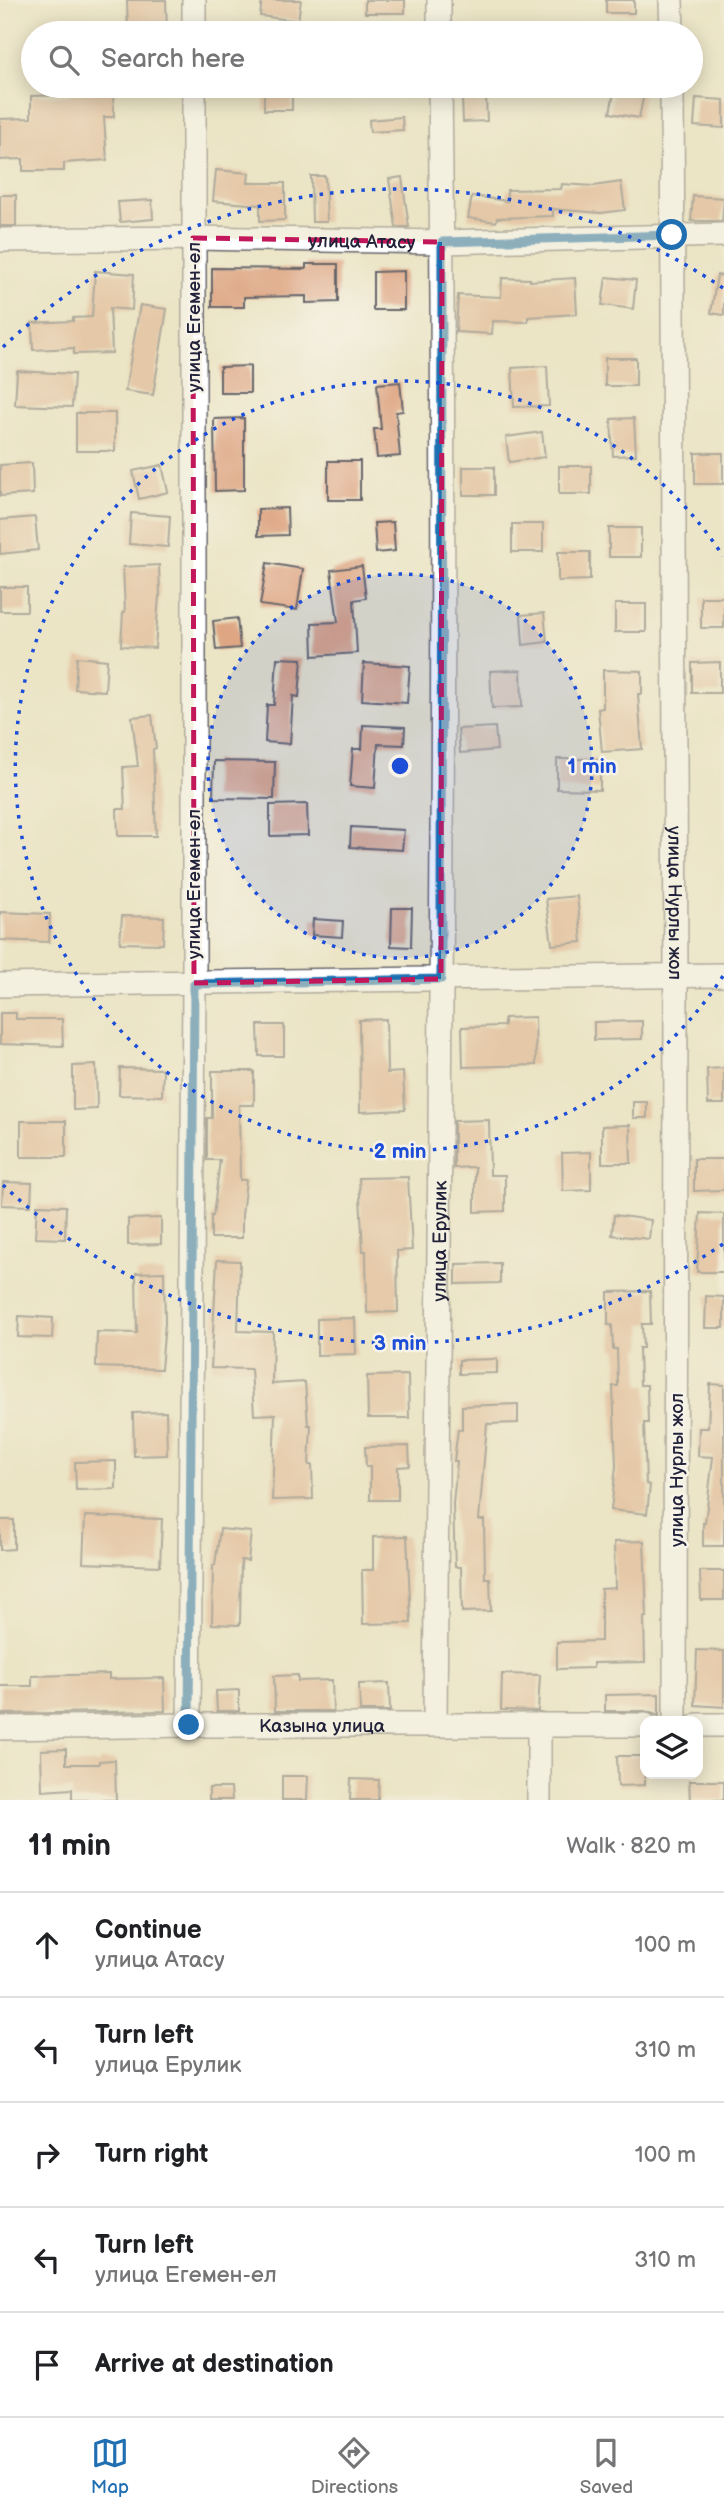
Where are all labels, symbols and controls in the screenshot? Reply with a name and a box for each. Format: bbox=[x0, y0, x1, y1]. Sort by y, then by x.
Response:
search box bbox=[21, 21, 703, 98]
icon: search bbox=[45, 41, 83, 79]
text: Search here bbox=[101, 44, 245, 75]
route start bbox=[656, 219, 687, 250]
street label: улица Атасу bbox=[308, 230, 416, 255]
street label: улица Егемен-ел bbox=[183, 242, 206, 392]
centre of rings bbox=[388, 754, 412, 778]
text: 1 min bbox=[567, 754, 617, 779]
street label: улица Егемен-ел bbox=[183, 809, 206, 959]
street label: улица Нурлы жол bbox=[662, 826, 686, 980]
text: 2 min bbox=[373, 1139, 427, 1164]
street label: улица Ерулик bbox=[429, 1180, 453, 1302]
text: 3 min bbox=[374, 1331, 426, 1356]
street label: улица Нурлы жол bbox=[666, 1393, 689, 1547]
route end bbox=[173, 1709, 204, 1740]
street label: Казына улица bbox=[259, 1715, 385, 1738]
map controls bbox=[640, 1716, 703, 1779]
button: layers bbox=[640, 1716, 703, 1779]
text: 11 min bbox=[28, 1828, 111, 1864]
text: Walk · 820 m bbox=[566, 1832, 696, 1860]
text: Continue bbox=[95, 1915, 202, 1946]
icon: ahead bbox=[28, 1926, 66, 1964]
text: 100 m bbox=[635, 1931, 696, 1959]
text: улица Атасу bbox=[95, 1946, 225, 1974]
text: Turn left bbox=[95, 2020, 194, 2051]
icon: left bbox=[28, 2031, 66, 2069]
text: 310 m bbox=[634, 2036, 696, 2064]
text: улица Ерулик bbox=[95, 2051, 242, 2079]
icon: right bbox=[28, 2136, 66, 2174]
text: Turn right bbox=[95, 2139, 208, 2170]
text: 100 m bbox=[635, 2141, 696, 2169]
text: Turn left bbox=[95, 2230, 194, 2261]
icon: left bbox=[28, 2241, 66, 2279]
text: 310 m bbox=[634, 2246, 696, 2274]
text: улица Егемен-ел bbox=[95, 2261, 277, 2289]
icon: arrive bbox=[28, 2346, 66, 2384]
text: Arrive at destination bbox=[95, 2349, 334, 2380]
tab: Map bbox=[91, 2434, 129, 2499]
tab: Directions bbox=[311, 2434, 398, 2499]
tab: Saved bbox=[580, 2434, 633, 2499]

